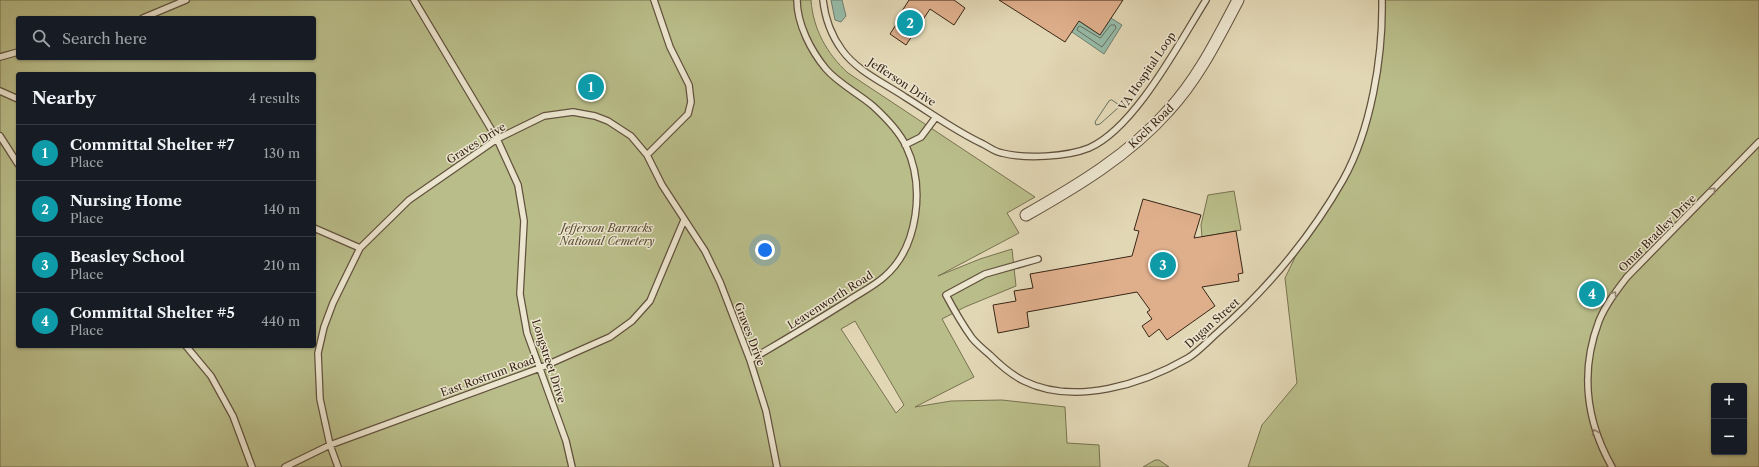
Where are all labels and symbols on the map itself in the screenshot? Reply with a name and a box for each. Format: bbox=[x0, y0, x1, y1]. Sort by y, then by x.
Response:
pin: 2 bbox=[897, 8, 923, 38]
street label: VA Hospital Loop bbox=[1115, 29, 1179, 114]
street label: Jefferson Drive bbox=[864, 54, 939, 109]
pin: 1 bbox=[578, 72, 604, 102]
street label: Koch Road bbox=[1125, 101, 1177, 151]
street label: Graves Drive bbox=[444, 119, 508, 167]
one-way arrow bbox=[1708, 187, 1716, 195]
street label: Omar Bradley Drive bbox=[1615, 191, 1699, 275]
park label: Jefferson Barracks National Cemetery bbox=[558, 221, 655, 248]
your location bbox=[755, 240, 775, 260]
pin: 3 bbox=[1150, 250, 1176, 280]
street label: Leavenworth Road bbox=[785, 268, 876, 332]
pin: 4 bbox=[1579, 279, 1605, 309]
one-way arrow bbox=[1609, 291, 1617, 298]
street label: Dugan Street bbox=[1182, 295, 1242, 351]
street label: Graves Drive bbox=[731, 300, 769, 368]
street label: Longstreet Drive bbox=[529, 317, 569, 405]
street label: East Rostrum Road bbox=[439, 352, 538, 400]
one-way arrow bbox=[1592, 428, 1600, 435]

